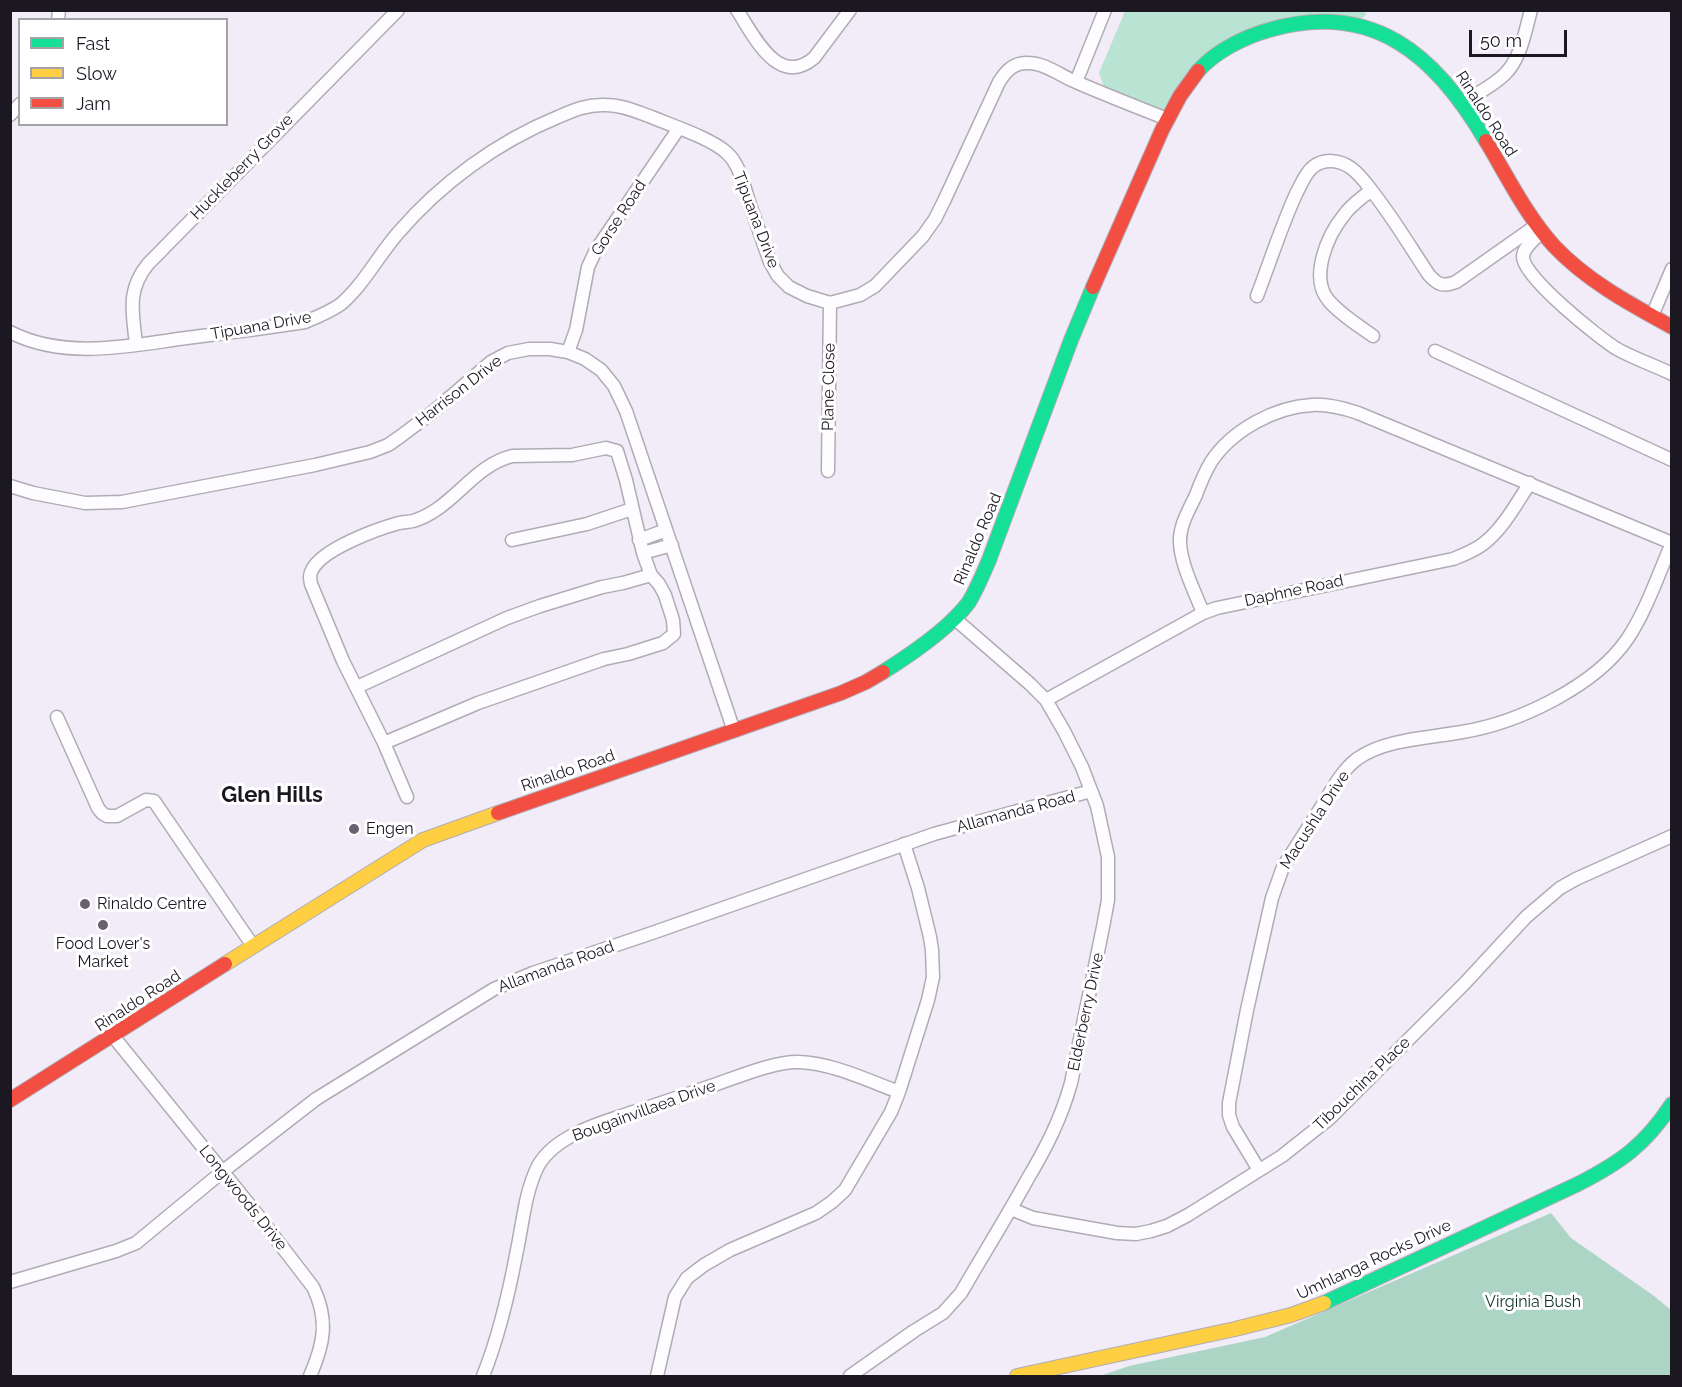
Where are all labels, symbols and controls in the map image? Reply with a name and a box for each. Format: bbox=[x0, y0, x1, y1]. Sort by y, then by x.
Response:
legend bbox=[18, 18, 228, 126]
scale bar bbox=[1472, 18, 1570, 56]
text: 50 m bbox=[1480, 30, 1522, 51]
text: Fast bbox=[76, 33, 110, 54]
text: Slow bbox=[76, 63, 117, 84]
street label: Rinaldo Road bbox=[1451, 68, 1521, 160]
text: Jam bbox=[76, 93, 111, 114]
street label: Huckleberry Grove bbox=[187, 110, 297, 224]
street label: Tipuana Drive bbox=[729, 169, 783, 271]
street label: Gorse Road bbox=[587, 177, 651, 259]
street label: Tipuana Drive bbox=[209, 308, 313, 344]
street label: Plane Close bbox=[819, 343, 839, 431]
street label: Harrison Drive bbox=[412, 351, 506, 431]
street label: Rinaldo Road bbox=[950, 490, 1006, 588]
street label: Daphne Road bbox=[1243, 571, 1345, 611]
street label: Rinaldo Road bbox=[518, 746, 618, 796]
street label: Macushla Drive bbox=[1276, 767, 1354, 873]
district label: Glen Hills bbox=[221, 782, 323, 808]
street label: Allamanda Road bbox=[955, 787, 1077, 837]
place label: Engen bbox=[366, 819, 414, 839]
marker: Engen bbox=[347, 822, 361, 836]
place label: Rinaldo Centre bbox=[97, 894, 207, 914]
marker: Rinaldo Centre bbox=[78, 897, 92, 911]
marker: Food Lover's Market bbox=[96, 918, 110, 932]
place label: Food Lover's Market bbox=[56, 934, 150, 972]
street label: Allamanda Road bbox=[495, 937, 617, 997]
street label: Elderberry Drive bbox=[1064, 951, 1108, 1073]
street label: Rinaldo Road bbox=[92, 966, 184, 1036]
street label: Tibouchina Place bbox=[1310, 1033, 1414, 1135]
street label: Bougainvillaea Drive bbox=[570, 1076, 718, 1146]
street label: Longwoods Drive bbox=[195, 1142, 291, 1254]
street label: Umhlanga Rocks Drive bbox=[1294, 1216, 1454, 1304]
park label: Virginia Bush bbox=[1485, 1292, 1581, 1312]

